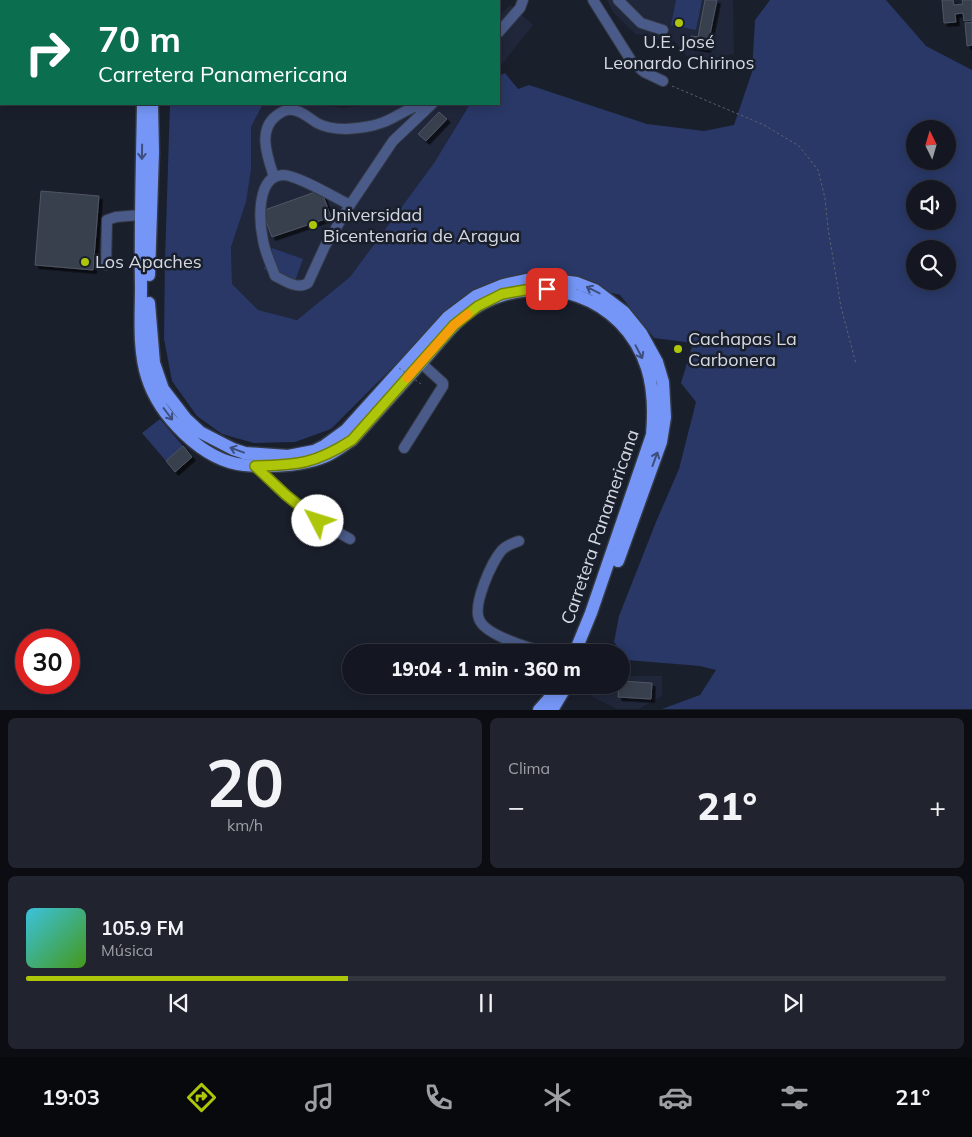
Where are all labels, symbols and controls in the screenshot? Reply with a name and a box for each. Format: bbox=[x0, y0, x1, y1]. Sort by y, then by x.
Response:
text: 70 m bbox=[98, 17, 181, 61]
marker: U.E. José Leonardo Chirinos bbox=[673, 17, 685, 29]
icon: right bbox=[15, 20, 80, 85]
place label: U.E. José Leonardo Chirinos bbox=[603, 30, 755, 74]
text: Carretera Panamericana bbox=[98, 60, 348, 88]
north arrow bbox=[906, 120, 956, 170]
map controls bbox=[906, 120, 956, 290]
one-way arrow bbox=[137, 144, 147, 160]
button: sound bbox=[906, 180, 956, 230]
place label: Universidad Bicentenaria de Aragua bbox=[323, 203, 520, 247]
marker: Universidad Bicentenaria de Aragua bbox=[307, 219, 319, 231]
button: search bbox=[906, 240, 956, 290]
place label: Los Apaches bbox=[95, 250, 202, 273]
marker: Los Apaches bbox=[79, 256, 91, 268]
pin bbox=[526, 268, 568, 310]
icon: arrive bbox=[533, 275, 561, 303]
one-way arrow bbox=[586, 285, 601, 295]
place label: Cachapas La Carbonera bbox=[688, 327, 797, 371]
marker: Cachapas La Carbonera bbox=[672, 343, 684, 355]
one-way arrow bbox=[635, 344, 644, 359]
one-way arrow bbox=[162, 407, 173, 420]
street label: Carretera Panamericana bbox=[555, 426, 644, 627]
one-way arrow bbox=[230, 445, 246, 454]
one-way arrow bbox=[651, 452, 660, 467]
position arrow bbox=[291, 494, 343, 546]
speed limit sign: 30 bbox=[15, 629, 80, 694]
text: 19:04 · 1 min · 360 m bbox=[391, 657, 581, 681]
text: 20 bbox=[206, 742, 284, 823]
text: Clima bbox=[508, 758, 550, 778]
text: 21° bbox=[697, 782, 757, 830]
text: − bbox=[508, 789, 525, 824]
text: + bbox=[929, 789, 946, 824]
text: km/h bbox=[227, 815, 263, 835]
text: 105.9 FM bbox=[101, 916, 184, 940]
text: Música bbox=[101, 940, 153, 960]
icon: previous bbox=[165, 989, 193, 1017]
icon: pause bbox=[472, 989, 500, 1017]
icon: next bbox=[779, 989, 807, 1017]
icon: directions bbox=[184, 1080, 219, 1115]
icon: music bbox=[302, 1080, 337, 1115]
icon: phone bbox=[421, 1080, 456, 1115]
icon: climate bbox=[540, 1080, 575, 1115]
icon: car bbox=[658, 1080, 693, 1115]
icon: filters bbox=[777, 1080, 812, 1115]
text: 19:03 bbox=[42, 1083, 100, 1111]
text: 21° bbox=[895, 1083, 930, 1111]

